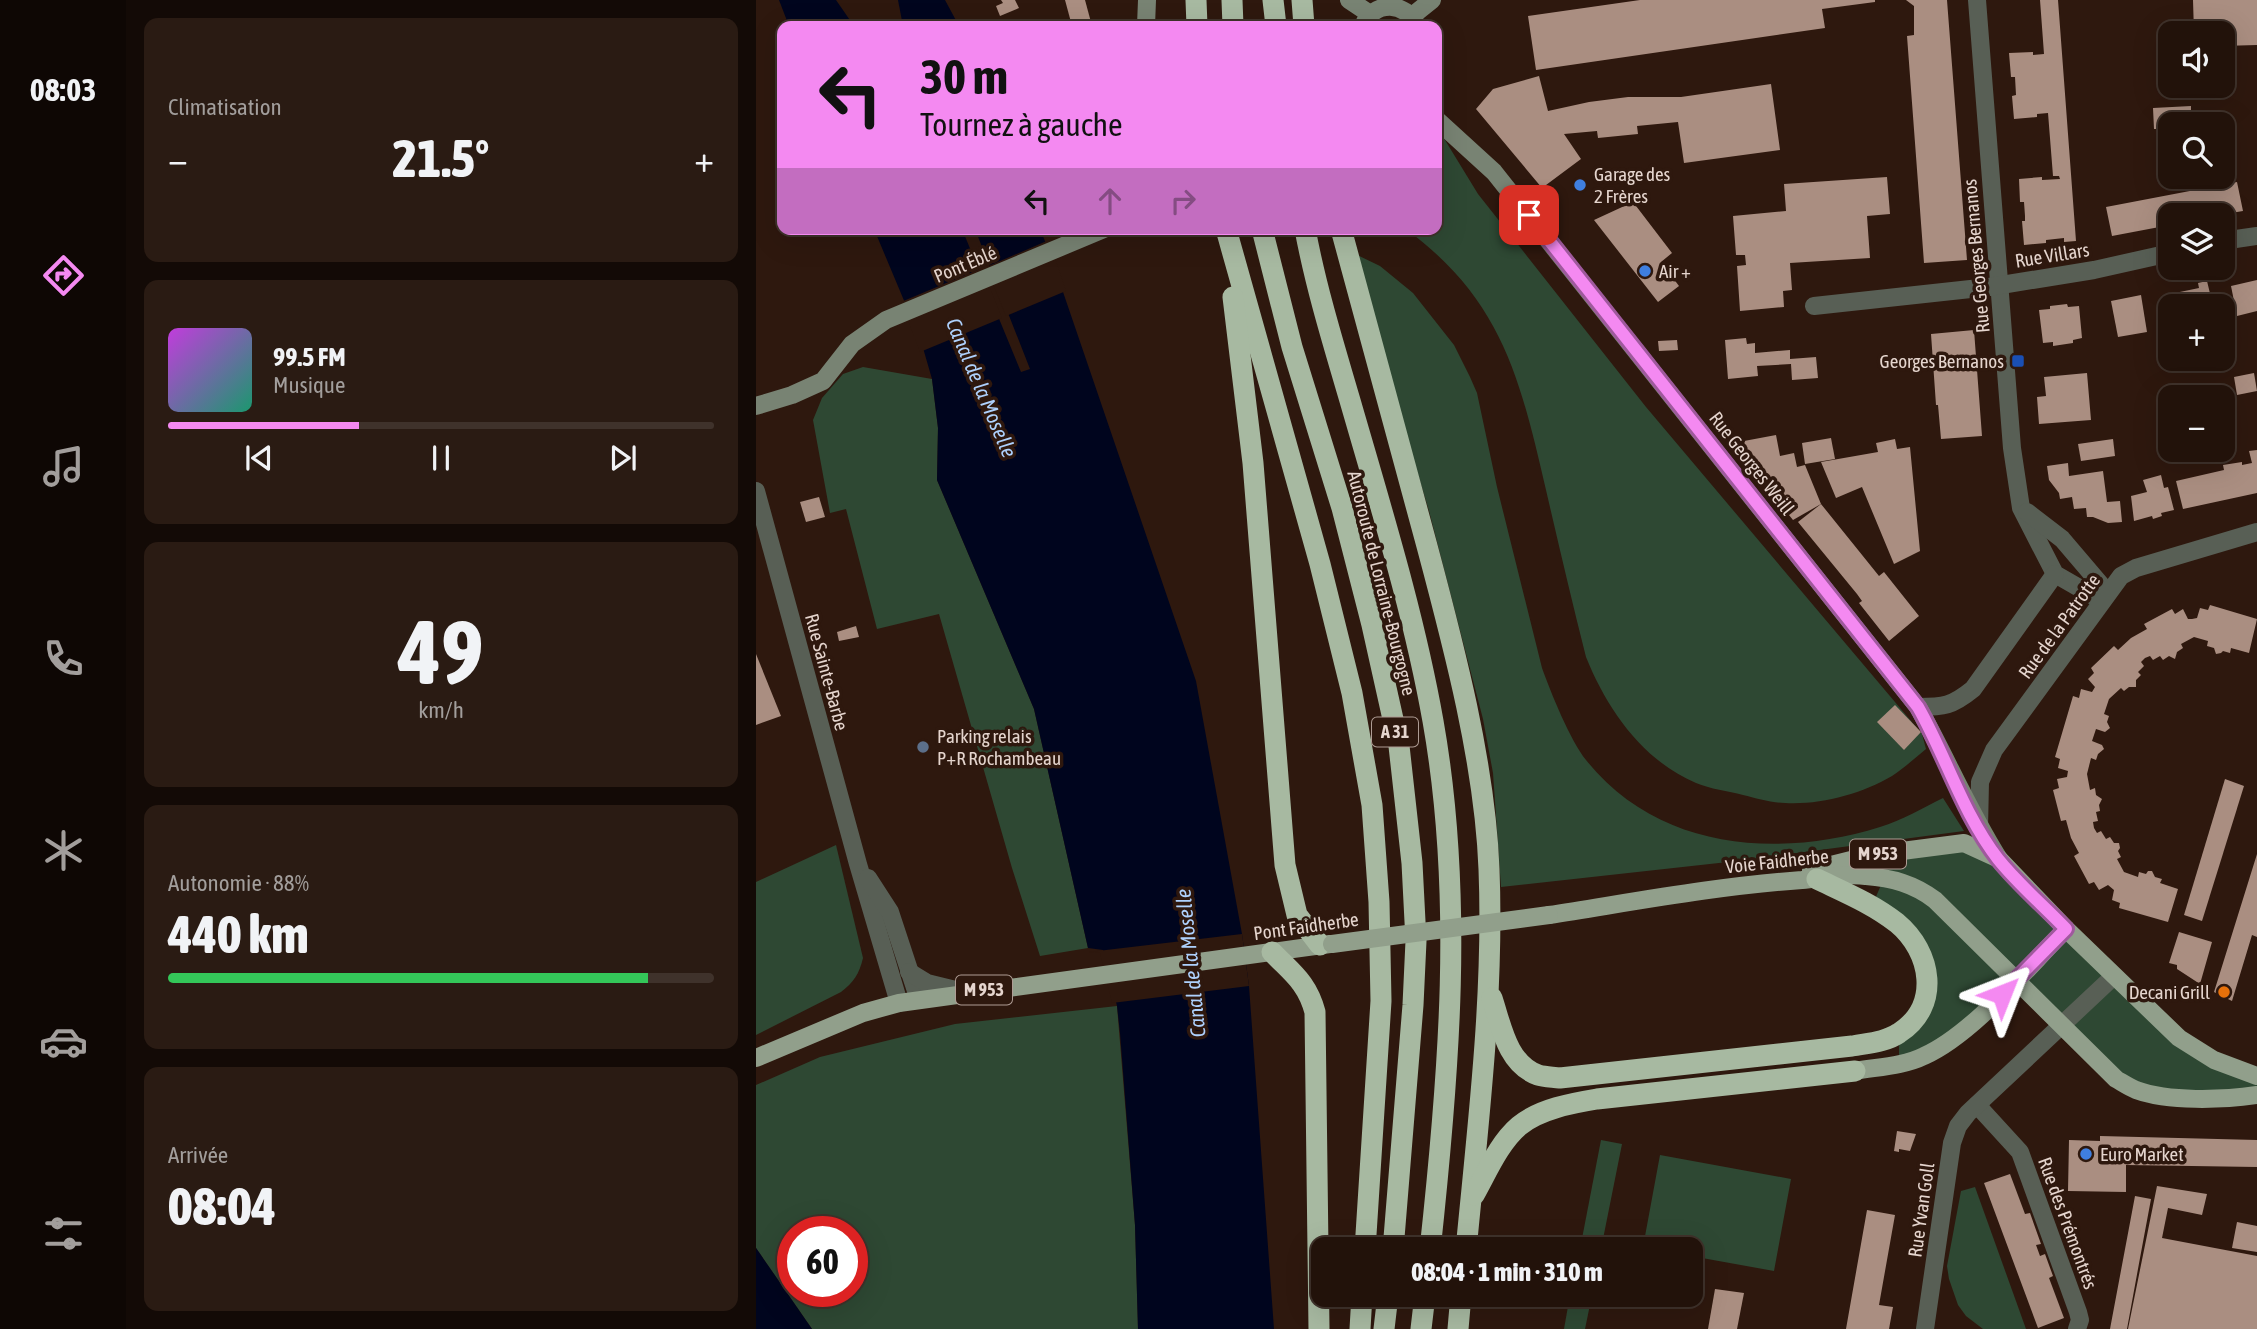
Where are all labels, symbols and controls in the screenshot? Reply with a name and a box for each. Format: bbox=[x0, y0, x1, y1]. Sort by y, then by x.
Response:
map controls bbox=[2158, 21, 2235, 462]
button: sound bbox=[2158, 21, 2235, 98]
text: 30 m bbox=[920, 48, 1008, 104]
icon: left bbox=[805, 49, 896, 140]
text: 08:03 bbox=[30, 71, 96, 108]
text: Climatisation bbox=[168, 94, 282, 120]
text: Tournez à gauche bbox=[920, 106, 1123, 143]
button: search bbox=[2158, 112, 2235, 189]
text: 21.5° bbox=[393, 128, 489, 188]
text: − bbox=[168, 137, 188, 180]
text: + bbox=[694, 137, 714, 180]
place label: Garage des 2 Frères bbox=[1594, 163, 1671, 207]
marker: Garage des 2 Frères bbox=[1572, 177, 1588, 193]
street label: Rue Georges Bernanos bbox=[1958, 178, 1994, 334]
icon: left bbox=[1018, 182, 1056, 220]
icon: ahead bbox=[1091, 182, 1129, 220]
icon: right bbox=[1164, 182, 1202, 220]
pin bbox=[1499, 185, 1559, 245]
icon: arrive bbox=[1510, 196, 1548, 234]
button: layers bbox=[2158, 203, 2235, 280]
street label: Rue Villars bbox=[2013, 238, 2091, 272]
street label: Pont Éblé bbox=[930, 241, 1000, 287]
icon: directions bbox=[39, 251, 88, 300]
place label: Air + bbox=[1659, 260, 1691, 282]
marker: Air + bbox=[1637, 263, 1653, 279]
button: + bbox=[2158, 294, 2235, 371]
water label: Canal de la Moselle bbox=[942, 314, 1022, 461]
text: 99.5 FM bbox=[273, 342, 346, 372]
place label: Georges Bernanos bbox=[1880, 350, 2004, 372]
marker: Georges Bernanos bbox=[2010, 353, 2026, 369]
text: Musique bbox=[273, 372, 345, 398]
button: − bbox=[2158, 385, 2235, 462]
street label: Rue Georges Weill bbox=[1705, 407, 1799, 519]
icon: previous bbox=[240, 439, 278, 477]
icon: pause bbox=[422, 439, 460, 477]
icon: next bbox=[604, 439, 642, 477]
icon: music bbox=[39, 442, 88, 491]
street label: Autoroute de Lorraine-Bourgogne bbox=[1343, 468, 1421, 698]
street label: Rue de la Patrotte bbox=[2014, 569, 2104, 683]
text: 49 bbox=[398, 599, 484, 703]
street label: Rue Sainte-Barbe bbox=[801, 611, 853, 733]
icon: phone bbox=[39, 634, 88, 683]
text: km/h bbox=[418, 697, 464, 723]
road number: A 31 bbox=[1372, 718, 1418, 746]
place label: Parking relais P+R Rochambeau bbox=[937, 725, 1061, 769]
marker: Parking relais P+R Rochambeau bbox=[915, 739, 931, 755]
icon: climate bbox=[39, 826, 88, 875]
road number: M 953 bbox=[1850, 840, 1906, 868]
street label: Voie Faidherbe bbox=[1724, 845, 1830, 877]
text: Autonomie · 88% bbox=[168, 870, 309, 896]
water label: Canal de la Moselle bbox=[1170, 888, 1210, 1039]
text: 440 km bbox=[168, 904, 309, 964]
street label: Pont Faidherbe bbox=[1252, 908, 1360, 944]
position arrow bbox=[1965, 957, 2039, 1031]
road number: M 953 bbox=[956, 975, 1012, 1004]
place label: Decani Grill bbox=[2129, 981, 2210, 1003]
marker: Decani Grill bbox=[2216, 984, 2232, 1000]
icon: car bbox=[39, 1017, 88, 1066]
text: Arrivée bbox=[168, 1142, 228, 1168]
place label: Euro Market bbox=[2100, 1143, 2184, 1165]
marker: Euro Market bbox=[2078, 1146, 2094, 1162]
street label: Rue des Prémontrés bbox=[2034, 1154, 2102, 1292]
street label: Rue Yvan Goll bbox=[1903, 1161, 1939, 1259]
text: 08:04 bbox=[168, 1176, 276, 1236]
icon: filters bbox=[39, 1209, 88, 1258]
speed limit sign: 60 bbox=[777, 1216, 868, 1307]
text: 08:04 · 1 min · 310 m bbox=[1411, 1257, 1603, 1287]

